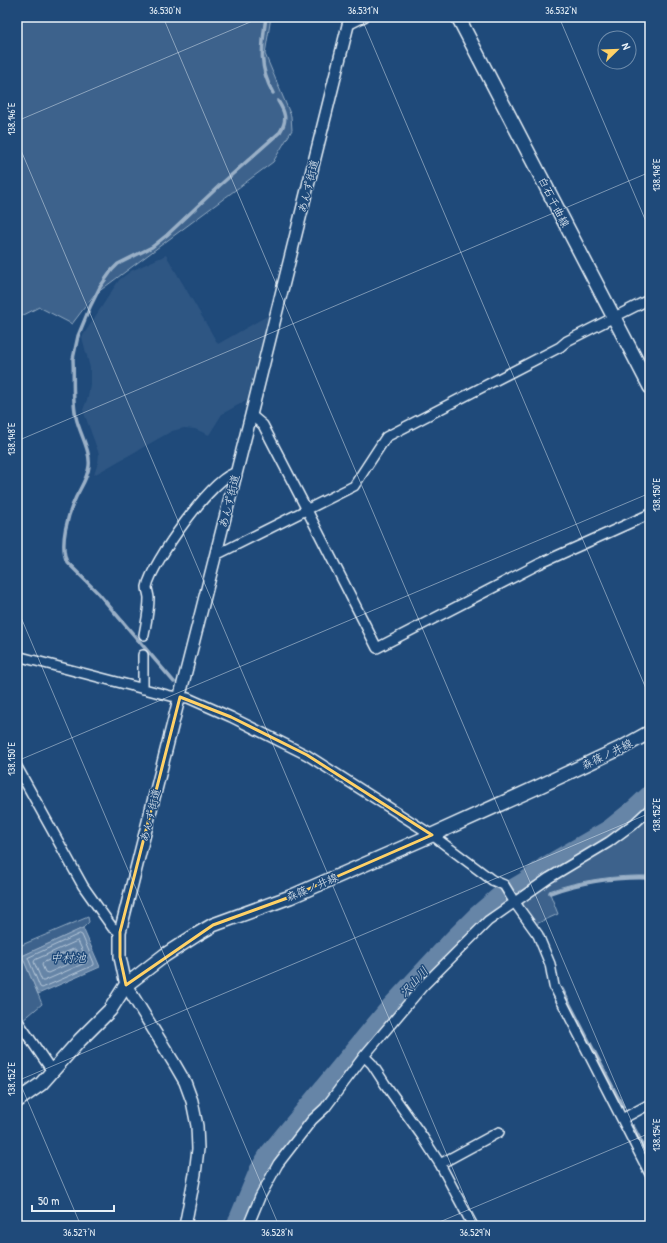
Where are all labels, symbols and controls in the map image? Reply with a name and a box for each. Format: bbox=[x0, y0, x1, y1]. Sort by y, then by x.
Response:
text: 36.530°N bbox=[149, 4, 181, 17]
text: 36.531°N bbox=[348, 4, 378, 17]
text: 36.532°N bbox=[545, 4, 577, 17]
north arrow bbox=[597, 30, 637, 70]
text: N bbox=[619, 41, 634, 52]
text: 138.146°E bbox=[5, 102, 18, 135]
street label: あんず街道 bbox=[295, 158, 321, 214]
text: 138.148°E bbox=[650, 158, 663, 192]
street label: 白石千曲線 bbox=[535, 174, 573, 230]
text: 138.148°E bbox=[5, 422, 18, 456]
street label: あんず街道 bbox=[216, 473, 242, 529]
text: 138.150°E bbox=[650, 478, 663, 512]
street label: 森篠ノ井線 bbox=[579, 736, 635, 772]
text: 138.150°E bbox=[5, 742, 18, 776]
street label: あんず街道 bbox=[137, 787, 163, 843]
text: 138.152°E bbox=[650, 797, 663, 832]
street label: 森篠ノ井線 bbox=[284, 870, 340, 904]
water label: 中村池 bbox=[50, 949, 87, 966]
water label: 沢山川 bbox=[395, 963, 432, 1001]
text: 138.152°E bbox=[5, 1061, 18, 1096]
text: 138.154°E bbox=[650, 1118, 663, 1151]
scale bar bbox=[32, 1187, 114, 1213]
text: 50 m bbox=[38, 1192, 59, 1209]
text: 36.527°N bbox=[63, 1226, 95, 1239]
text: 36.528°N bbox=[261, 1226, 293, 1239]
text: 36.529°N bbox=[460, 1226, 490, 1239]

